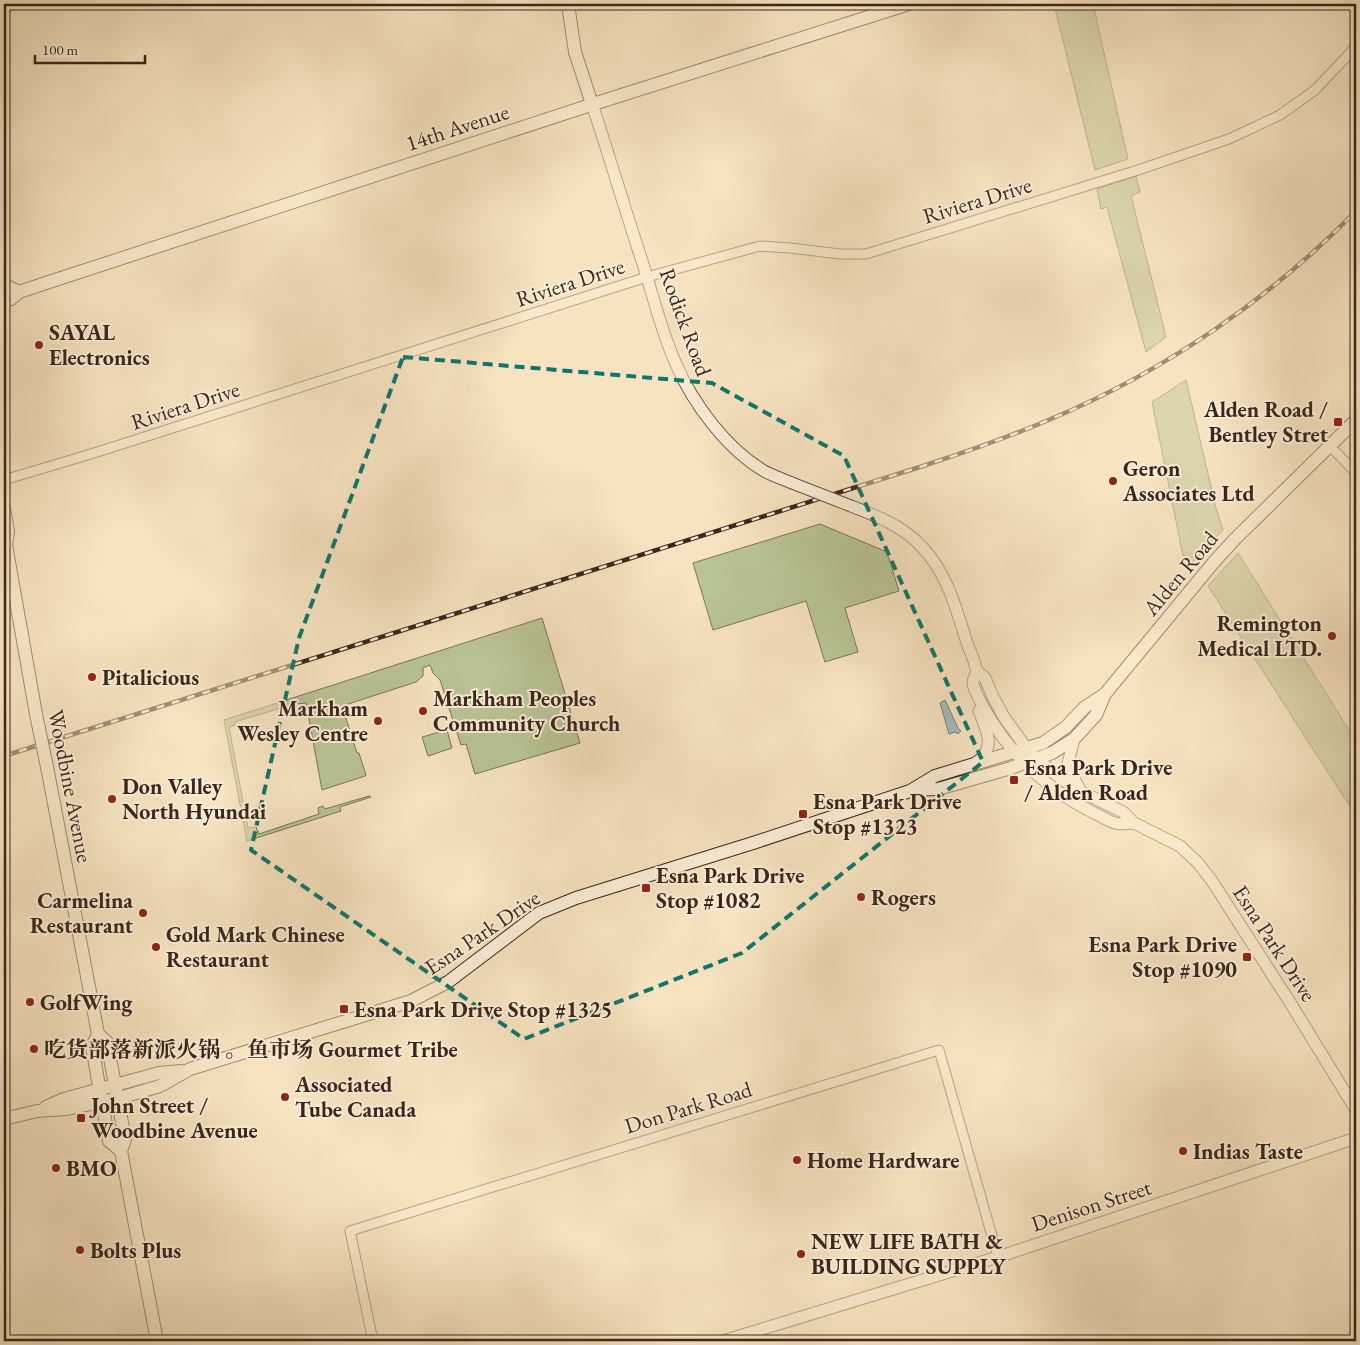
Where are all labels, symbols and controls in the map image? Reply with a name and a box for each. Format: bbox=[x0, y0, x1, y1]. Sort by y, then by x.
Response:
scale bar bbox=[35, 32, 145, 64]
text: 100 m bbox=[42, 40, 79, 59]
street label: 14th Avenue bbox=[402, 97, 513, 158]
street label: Riviera Drive bbox=[919, 170, 1035, 231]
street label: Riviera Drive bbox=[512, 251, 628, 314]
street label: Rodick Road bbox=[653, 264, 719, 381]
place label: SAYAL Electronics bbox=[49, 318, 150, 372]
marker: SAYAL Electronics bbox=[33, 339, 45, 351]
street label: Riviera Drive bbox=[127, 374, 243, 437]
place label: Alden Road / Bentley Stret bbox=[1203, 395, 1329, 449]
marker: Alden Road / Bentley Stret bbox=[1332, 416, 1344, 428]
place label: Geron Associates Ltd bbox=[1122, 454, 1255, 508]
marker: Geron Associates Ltd bbox=[1107, 475, 1119, 487]
street label: Alden Road bbox=[1136, 524, 1225, 623]
place label: Remington Medical LTD. bbox=[1197, 609, 1323, 663]
marker: Remington Medical LTD. bbox=[1326, 630, 1338, 642]
place label: Pitalicious bbox=[102, 663, 199, 692]
marker: Pitalicious bbox=[86, 671, 98, 683]
place label: Markham Peoples Community Church bbox=[433, 684, 620, 738]
place label: Markham Wesley Centre bbox=[237, 694, 368, 748]
marker: Markham Peoples Community Church bbox=[417, 705, 429, 717]
street label: Woodbine Avenue bbox=[41, 707, 100, 866]
marker: Markham Wesley Centre bbox=[372, 715, 384, 727]
place label: Esna Park Drive / Alden Road bbox=[1024, 753, 1173, 807]
place label: Don Valley North Hyundai bbox=[122, 772, 267, 826]
marker: Esna Park Drive / Alden Road bbox=[1008, 774, 1020, 786]
place label: Esna Park Drive Stop #1323 bbox=[813, 787, 962, 841]
marker: Don Valley North Hyundai bbox=[106, 793, 118, 805]
marker: Esna Park Drive Stop #1323 bbox=[797, 808, 809, 820]
place label: Esna Park Drive Stop #1082 bbox=[656, 861, 805, 915]
street label: Esna Park Drive bbox=[1226, 880, 1323, 1007]
marker: Esna Park Drive Stop #1082 bbox=[640, 882, 652, 894]
street label: Esna Park Drive bbox=[419, 883, 546, 982]
place label: Rogers bbox=[871, 883, 936, 912]
place label: Carmelina Restaurant bbox=[30, 886, 134, 940]
marker: Rogers bbox=[855, 891, 867, 903]
marker: Carmelina Restaurant bbox=[137, 907, 149, 919]
place label: Gold Mark Chinese Restaurant bbox=[166, 920, 345, 974]
place label: Esna Park Drive Stop #1090 bbox=[1088, 930, 1237, 984]
marker: Gold Mark Chinese Restaurant bbox=[150, 941, 162, 953]
marker: Esna Park Drive Stop #1090 bbox=[1241, 951, 1253, 963]
place label: GolfWing bbox=[40, 988, 134, 1017]
place label: Esna Park Drive Stop #1325 bbox=[354, 995, 612, 1024]
marker: GolfWing bbox=[24, 996, 36, 1008]
marker: Esna Park Drive Stop #1325 bbox=[338, 1003, 350, 1015]
place label: 吃货部落新派火锅 。鱼市场 Gourmet Tribe bbox=[44, 1035, 458, 1064]
marker: 吃货部落新派火锅 。鱼市场 Gourmet Tribe bbox=[28, 1043, 40, 1055]
place label: Associated Tube Canada bbox=[294, 1070, 416, 1124]
street label: Don Park Road bbox=[621, 1074, 756, 1141]
place label: John Street / Woodbine Avenue bbox=[89, 1091, 258, 1145]
marker: Associated Tube Canada bbox=[279, 1091, 291, 1103]
marker: John Street / Woodbine Avenue bbox=[75, 1112, 87, 1124]
place label: Indias Taste bbox=[1193, 1137, 1303, 1166]
marker: Indias Taste bbox=[1177, 1145, 1189, 1157]
place label: Home Hardware bbox=[807, 1146, 959, 1175]
place label: BMO bbox=[66, 1154, 117, 1183]
marker: Home Hardware bbox=[791, 1154, 803, 1166]
marker: BMO bbox=[50, 1162, 62, 1174]
street label: Denison Street bbox=[1027, 1172, 1155, 1239]
place label: NEW LIFE BATH & BUILDING SUPPLY bbox=[811, 1227, 1007, 1281]
place label: Bolts Plus bbox=[90, 1236, 181, 1265]
marker: Bolts Plus bbox=[74, 1244, 86, 1256]
marker: NEW LIFE BATH & BUILDING SUPPLY bbox=[795, 1248, 807, 1260]

